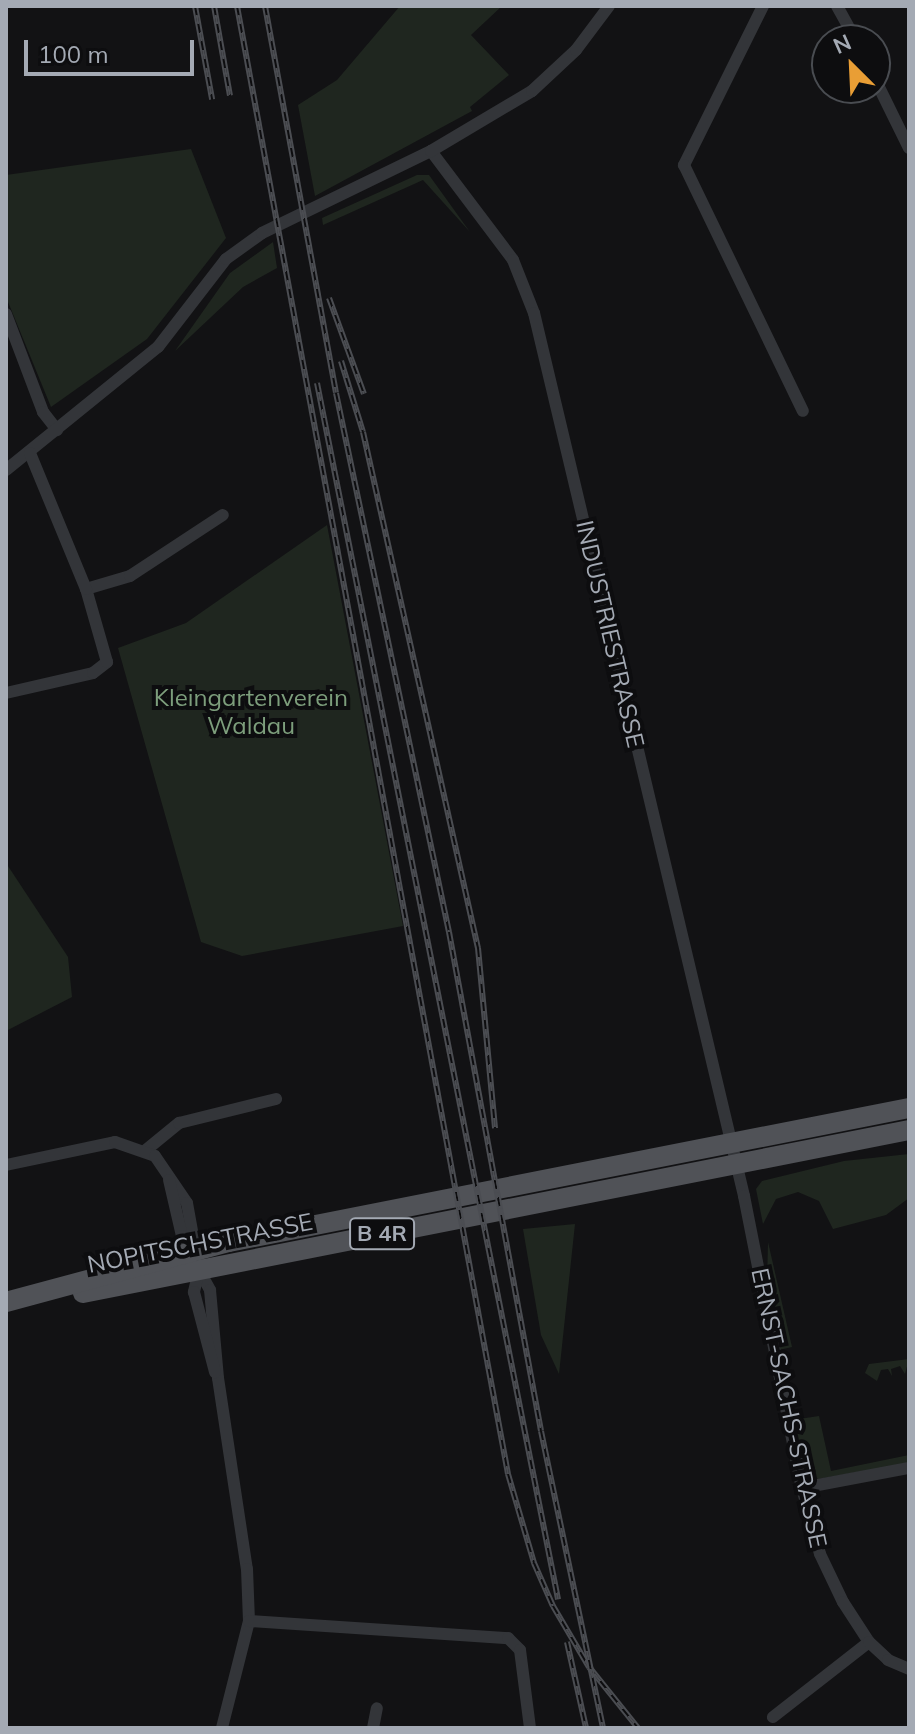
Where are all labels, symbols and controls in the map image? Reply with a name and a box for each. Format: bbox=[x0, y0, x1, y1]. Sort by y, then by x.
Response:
scale bar bbox=[28, 24, 198, 74]
north arrow bbox=[811, 24, 891, 104]
text: N bbox=[829, 28, 855, 60]
text: 100 m bbox=[38, 39, 109, 69]
street label: INDUSTRIESTRASSE bbox=[570, 518, 650, 750]
park label: Kleingartenverein Waldau bbox=[154, 684, 348, 740]
street label: NOPITSCHSTRASSE bbox=[85, 1207, 315, 1279]
road number: B 4R bbox=[348, 1216, 416, 1252]
street label: ERNST-SACHS-STRASSE bbox=[745, 1266, 833, 1550]

